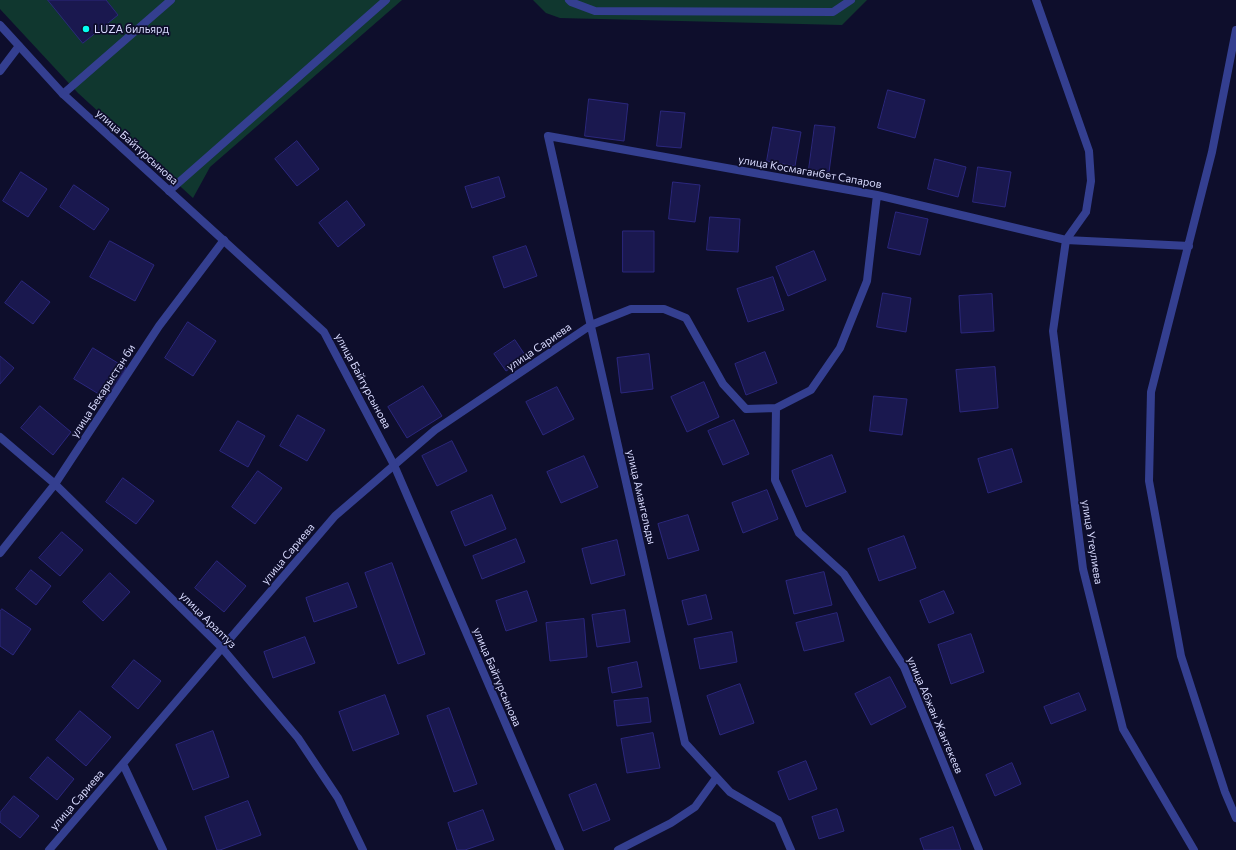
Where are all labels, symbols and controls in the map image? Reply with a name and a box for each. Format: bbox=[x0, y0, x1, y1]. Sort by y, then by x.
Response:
place label: LUZA бильярд bbox=[94, 22, 169, 36]
marker: LUZA бильярд bbox=[81, 24, 91, 34]
street label: улица Байтурсынова bbox=[93, 107, 181, 187]
street label: улица Космаганбет Сапаров bbox=[737, 153, 883, 191]
street label: улица Сариева bbox=[504, 320, 574, 374]
street label: улица Байтурсынова bbox=[332, 331, 394, 431]
street label: улица Бекарыстан би bbox=[68, 342, 138, 440]
street label: улица Амангельды bbox=[624, 448, 658, 546]
street label: улица Утеулиева bbox=[1079, 499, 1105, 585]
street label: улица Сариева bbox=[259, 521, 317, 587]
street label: улица Аралтуз bbox=[177, 589, 239, 651]
street label: улица Байтурсынова bbox=[470, 626, 524, 728]
street label: улица Абжан Жантекеев bbox=[904, 654, 966, 776]
street label: улица Сариева bbox=[47, 767, 107, 833]

